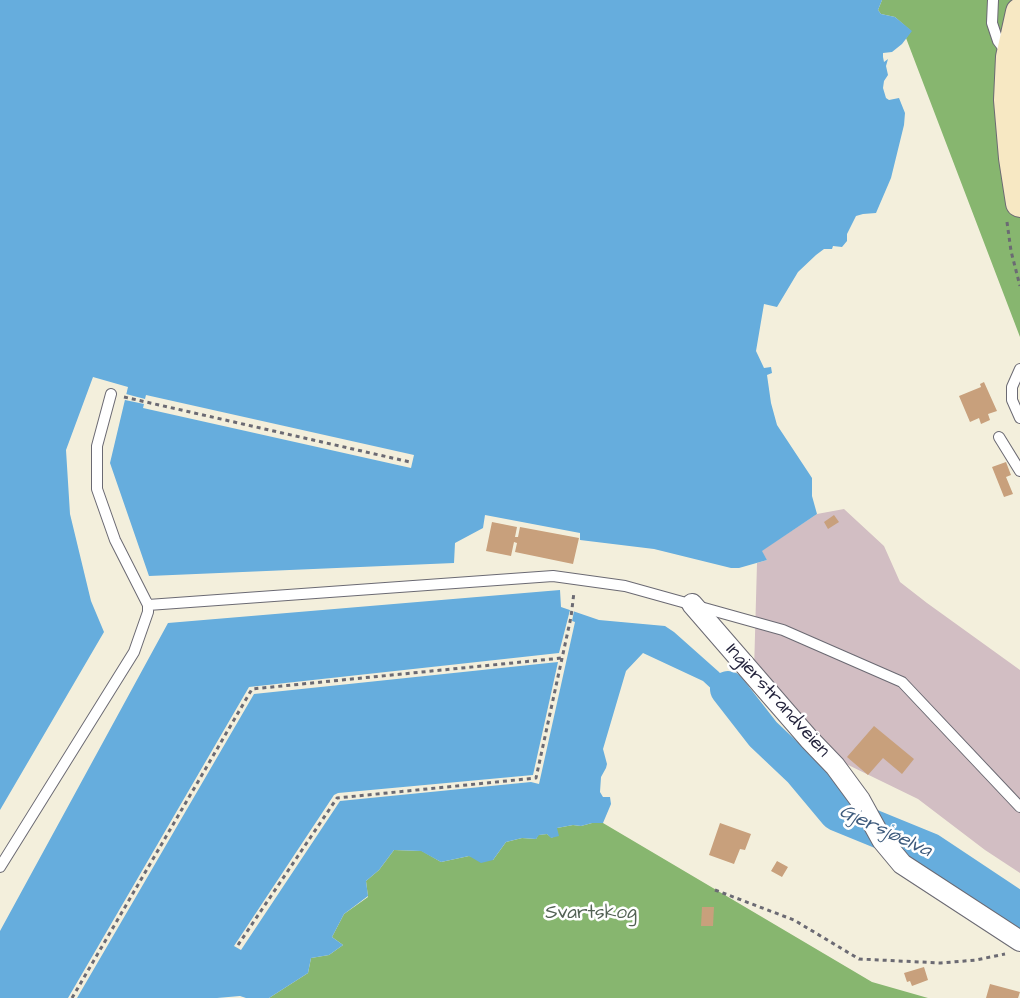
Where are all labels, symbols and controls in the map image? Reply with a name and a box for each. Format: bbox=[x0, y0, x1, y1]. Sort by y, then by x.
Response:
street label: Ingierstrandveien bbox=[720, 639, 834, 763]
water label: Gjersjøelva bbox=[835, 800, 935, 864]
park label: Svartskog bbox=[545, 903, 637, 925]

